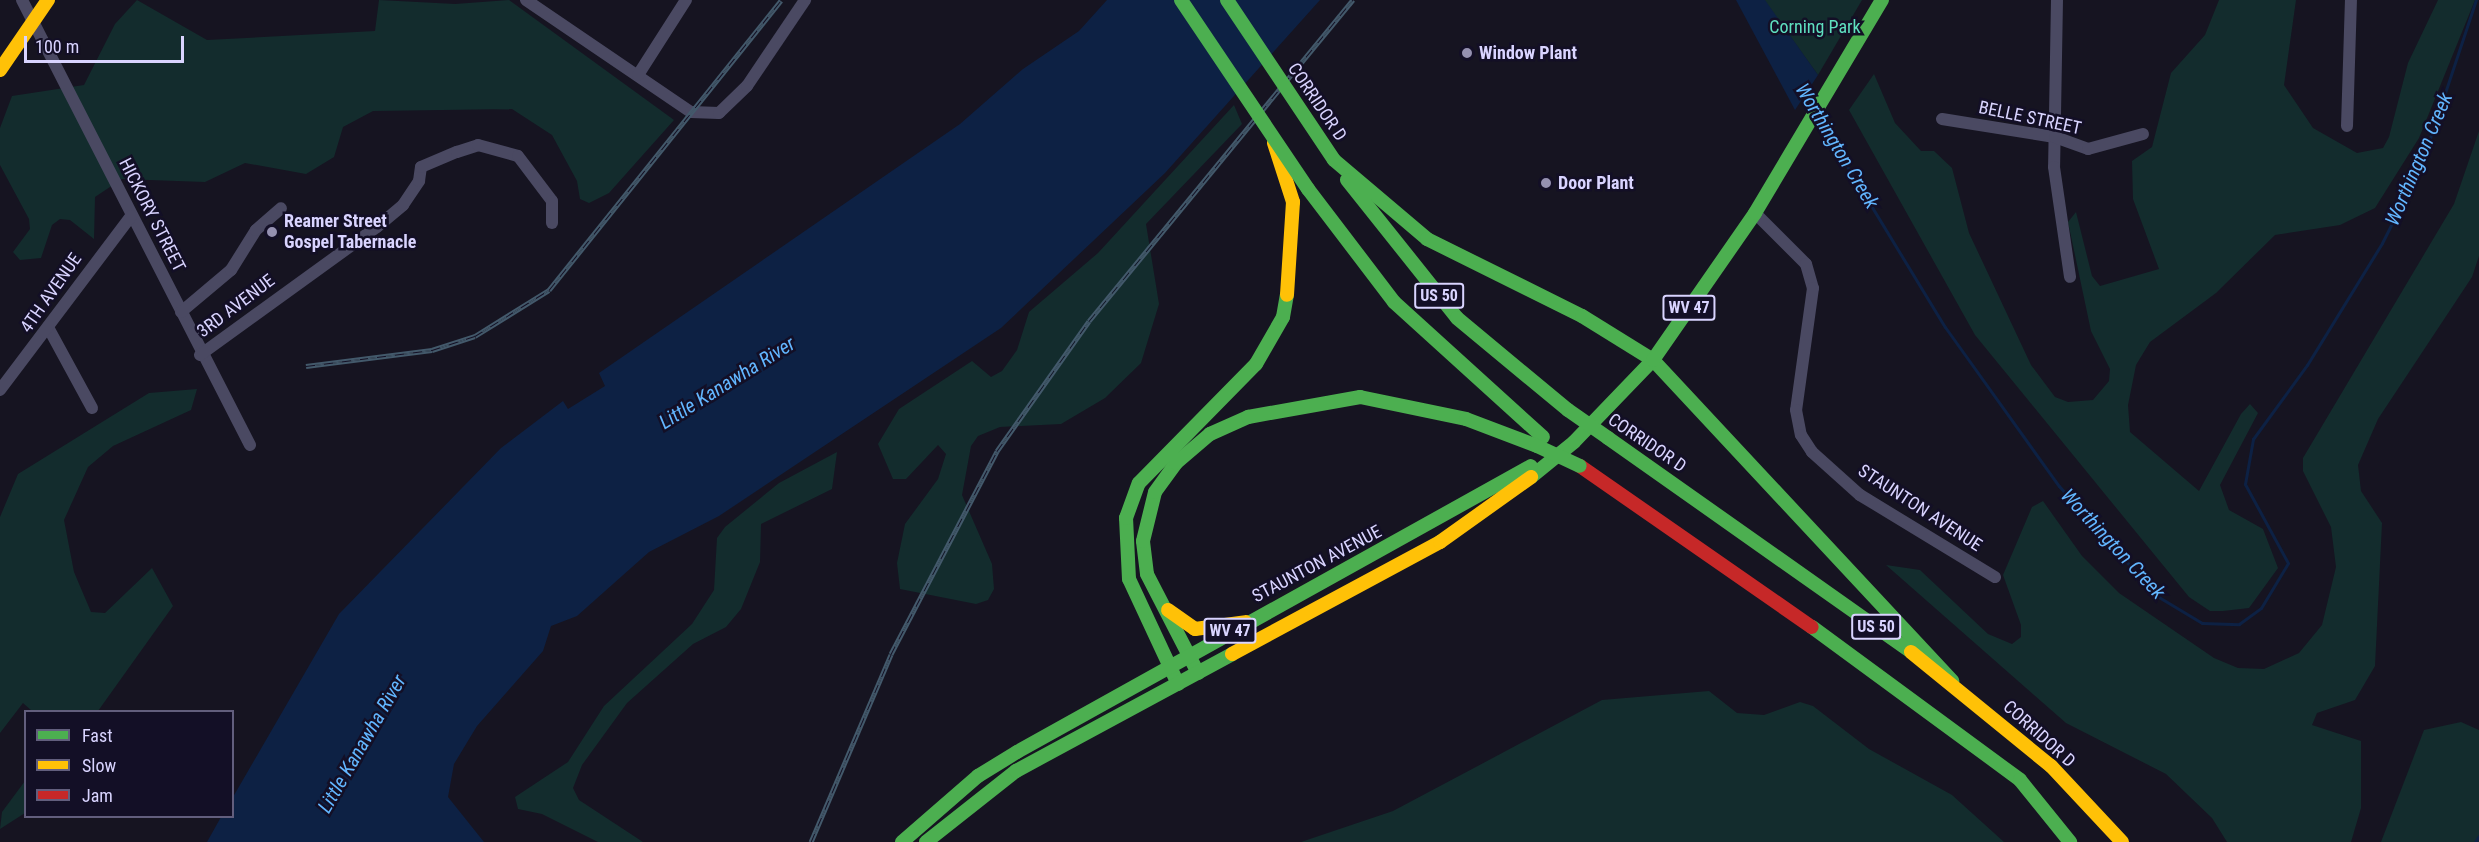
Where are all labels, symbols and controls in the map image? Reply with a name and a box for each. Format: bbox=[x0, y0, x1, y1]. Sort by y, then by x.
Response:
park label: Corning Park bbox=[1769, 16, 1861, 38]
scale bar bbox=[27, 24, 188, 62]
text: 100 m bbox=[35, 36, 79, 57]
place label: Window Plant bbox=[1479, 42, 1577, 64]
marker: Window Plant bbox=[1460, 46, 1474, 60]
street label: CORRIDOR D bbox=[1283, 59, 1351, 145]
water label: Worthington Creek bbox=[1790, 79, 1884, 213]
water label: Worthington Creek bbox=[2380, 89, 2458, 229]
street label: BELLE STREET bbox=[1977, 97, 2083, 139]
street label: HICKORY STREET bbox=[114, 155, 190, 275]
place label: Door Plant bbox=[1558, 172, 1634, 194]
marker: Door Plant bbox=[1539, 176, 1553, 190]
place label: Reamer Street Gospel Tabernacle bbox=[284, 211, 417, 254]
marker: Reamer Street Gospel Tabernacle bbox=[265, 225, 279, 239]
street label: 4TH AVENUE bbox=[16, 249, 86, 337]
street label: 3RD AVENUE bbox=[193, 270, 279, 342]
road number: US 50 bbox=[1414, 283, 1464, 309]
road number: WV 47 bbox=[1662, 295, 1716, 321]
water label: Little Kanawha River bbox=[655, 332, 799, 434]
street label: CORRIDOR D bbox=[1604, 409, 1690, 477]
street label: STAUNTON AVENUE bbox=[1854, 460, 1986, 556]
water label: Worthington Creek bbox=[2056, 484, 2170, 604]
street label: STAUNTON AVENUE bbox=[1249, 521, 1385, 607]
road number: US 50 bbox=[1850, 614, 1902, 640]
road number: WV 47 bbox=[1203, 618, 1257, 644]
water label: Little Kanawha River bbox=[313, 671, 411, 817]
street label: CORRIDOR D bbox=[1998, 696, 2080, 772]
legend bbox=[24, 710, 234, 818]
text: Fast bbox=[82, 725, 113, 746]
text: Slow bbox=[82, 755, 116, 776]
text: Jam bbox=[82, 785, 113, 806]

